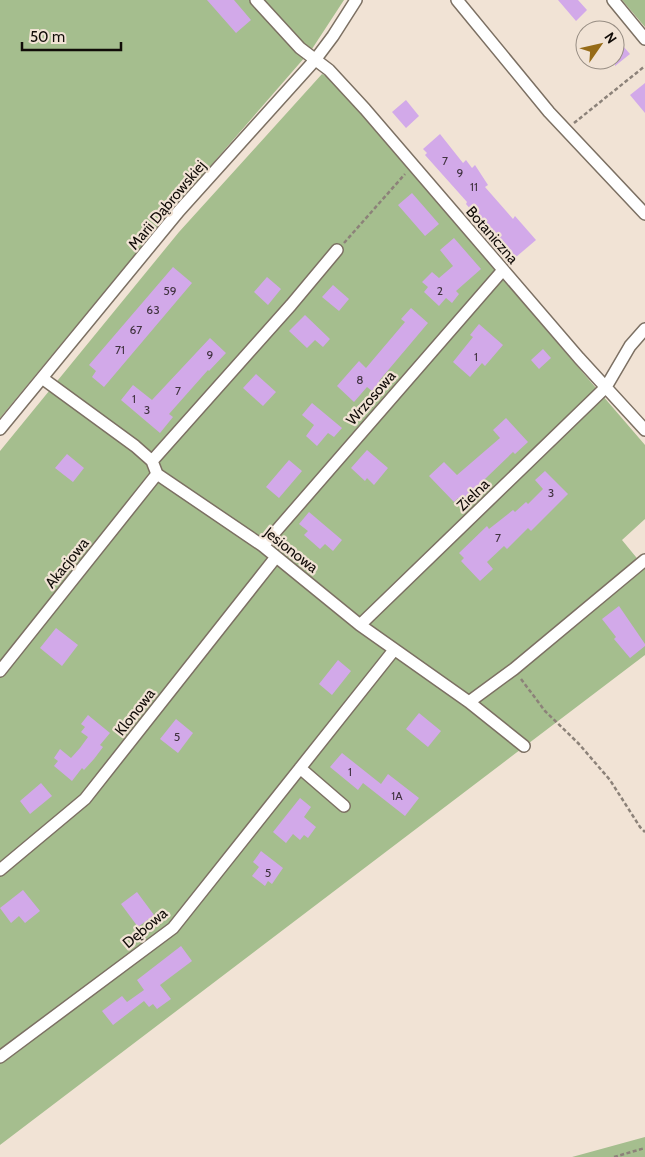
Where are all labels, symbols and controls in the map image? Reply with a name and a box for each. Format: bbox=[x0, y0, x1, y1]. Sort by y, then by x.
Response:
scale bar bbox=[22, 20, 121, 52]
north arrow bbox=[575, 20, 625, 70]
text: 50 m bbox=[30, 28, 65, 46]
text: N bbox=[601, 29, 621, 47]
house number: 7 bbox=[442, 153, 448, 168]
street label: Marii Dąbrowskiej bbox=[125, 157, 209, 253]
house number: 9 bbox=[457, 165, 464, 180]
house number: 11 bbox=[470, 179, 478, 194]
street label: Botaniczna bbox=[462, 203, 522, 268]
house number: 59 bbox=[163, 283, 177, 298]
house number: 2 bbox=[437, 283, 443, 298]
house number: 63 bbox=[146, 302, 160, 317]
house number: 67 bbox=[130, 322, 142, 337]
house number: 71 bbox=[115, 342, 125, 357]
house number: 9 bbox=[207, 347, 214, 362]
house number: 1 bbox=[474, 349, 478, 364]
street label: Wrzosowa bbox=[343, 367, 400, 429]
house number: 8 bbox=[356, 372, 364, 387]
house number: 7 bbox=[175, 383, 181, 398]
house number: 1 bbox=[132, 391, 136, 406]
house number: 3 bbox=[144, 402, 150, 417]
street label: Zielna bbox=[453, 475, 494, 515]
house number: 3 bbox=[548, 485, 554, 500]
street label: Jesionowa bbox=[260, 523, 322, 577]
house number: 7 bbox=[495, 530, 501, 545]
street label: Akacjowa bbox=[41, 534, 93, 592]
street label: Klonowa bbox=[111, 684, 159, 739]
house number: 5 bbox=[174, 729, 180, 744]
house number: 1 bbox=[348, 764, 352, 779]
house number: 1A bbox=[391, 788, 403, 803]
house number: 5 bbox=[265, 865, 271, 880]
street label: Dębowa bbox=[119, 904, 172, 952]

